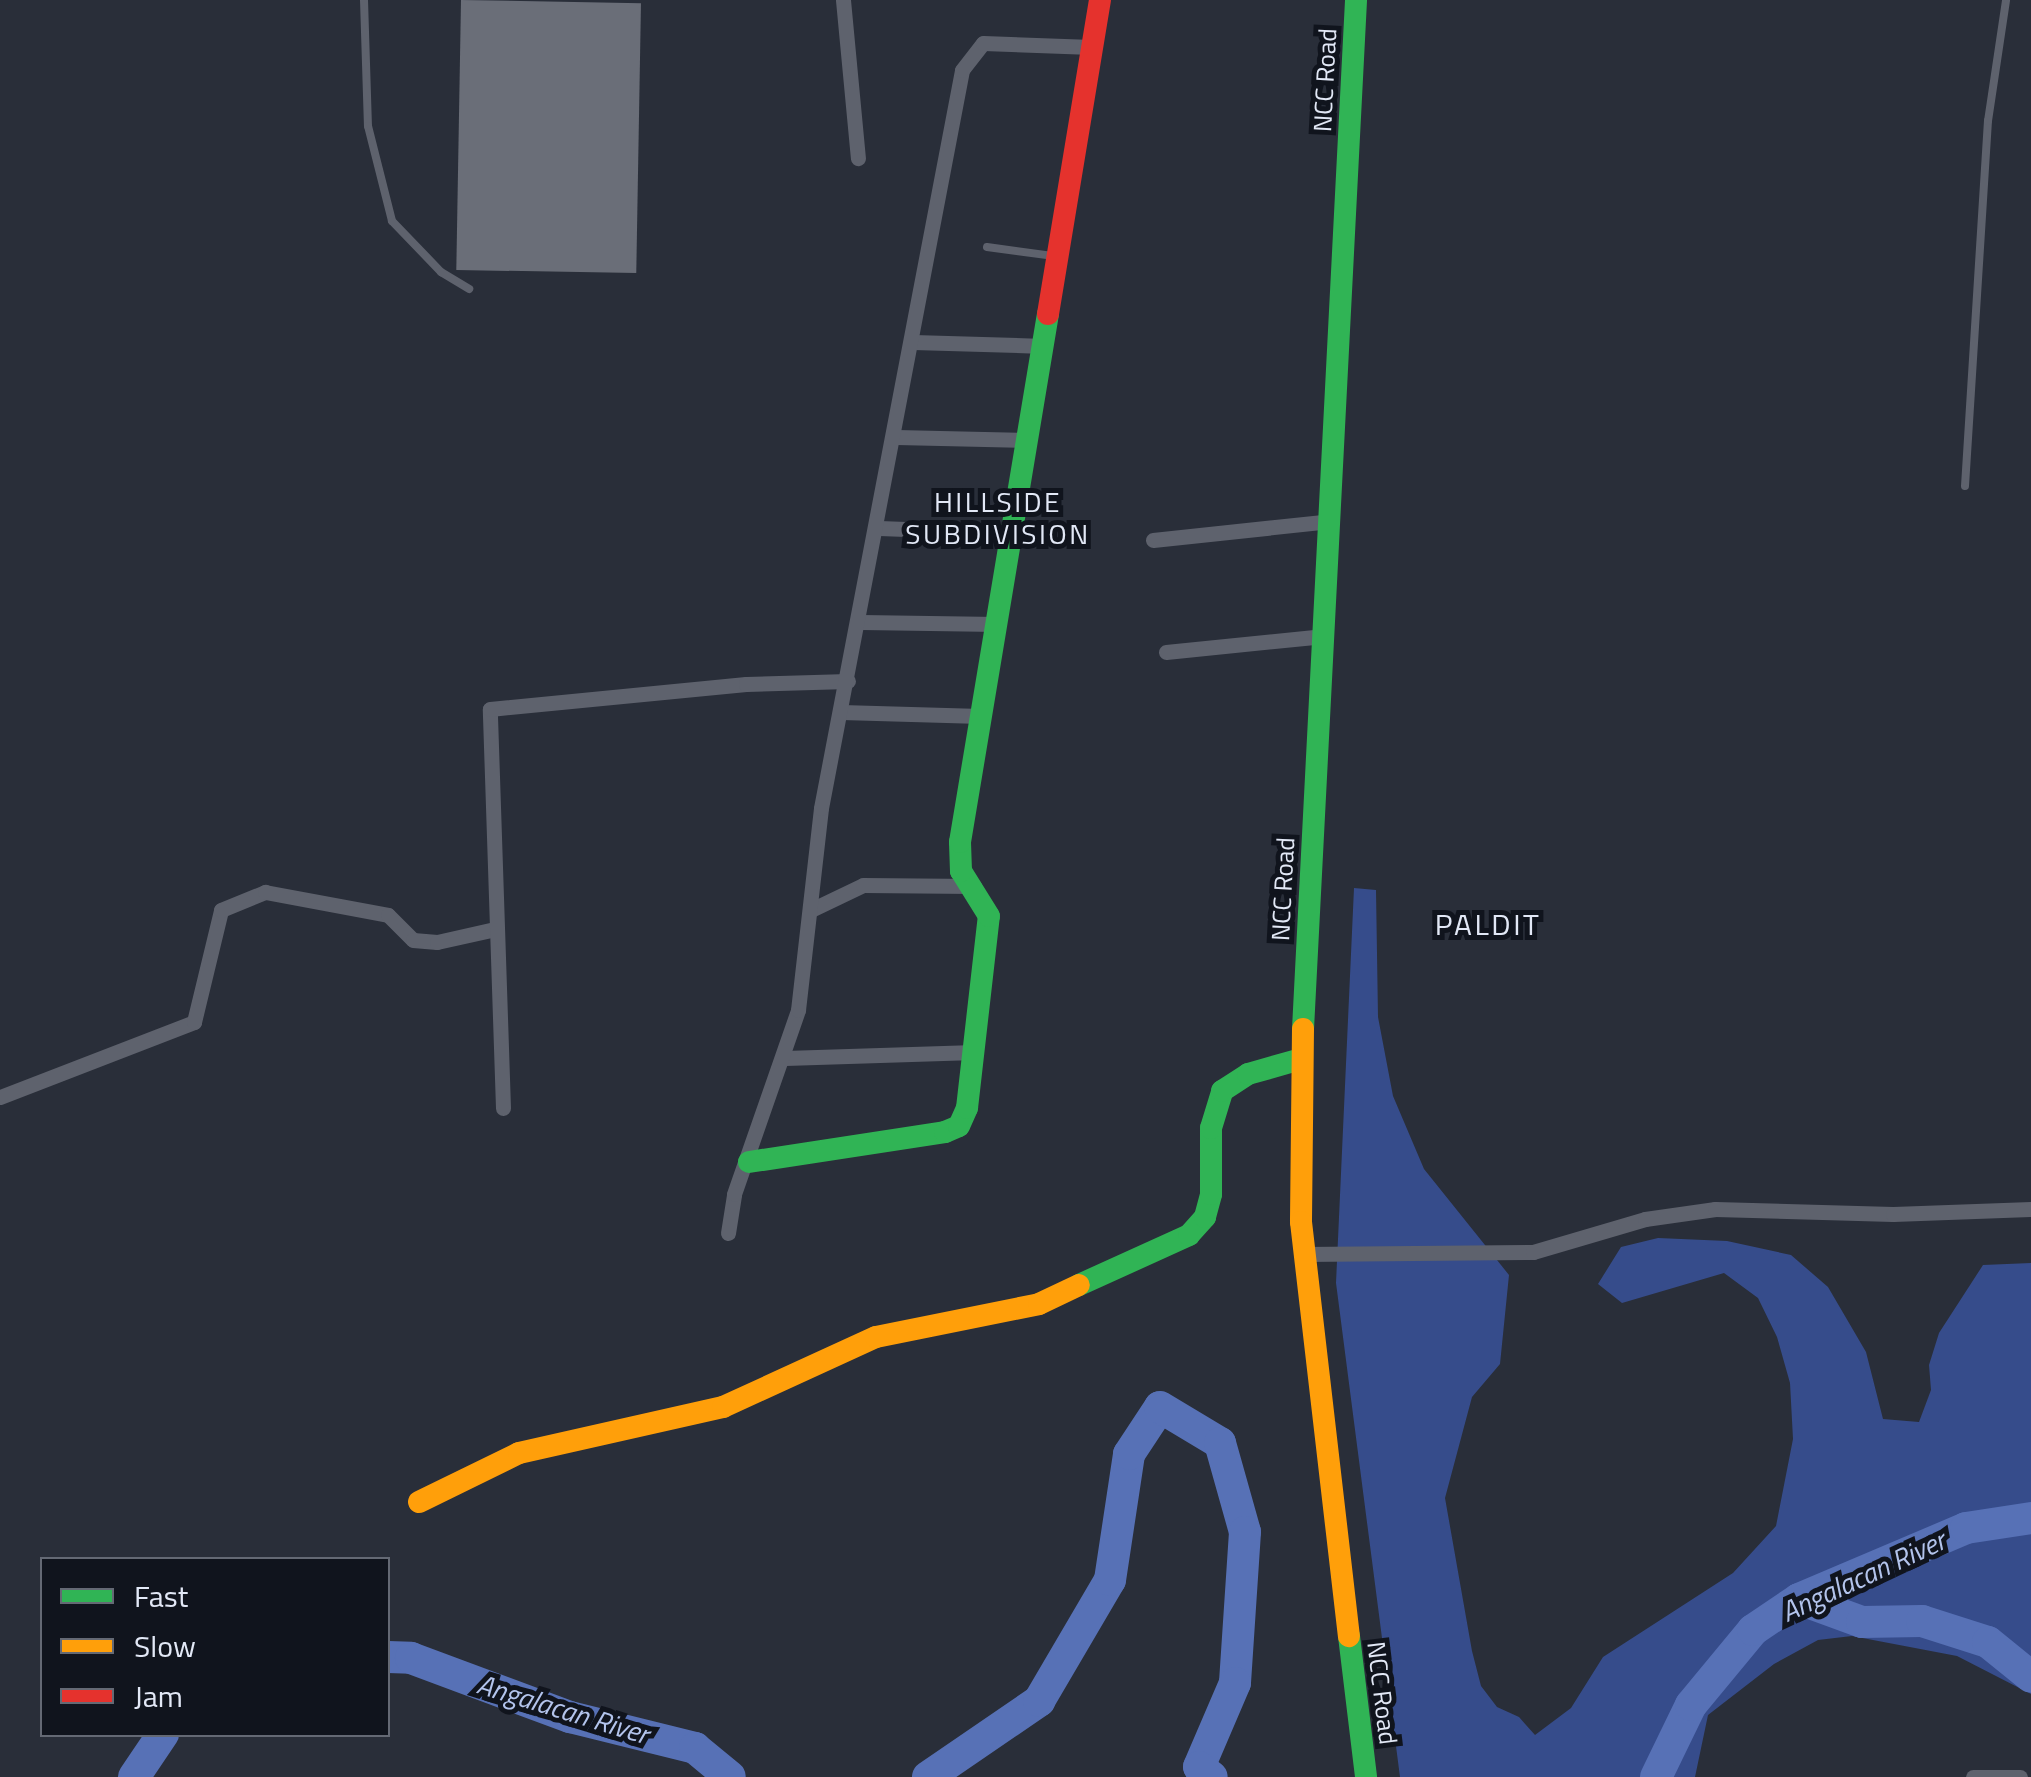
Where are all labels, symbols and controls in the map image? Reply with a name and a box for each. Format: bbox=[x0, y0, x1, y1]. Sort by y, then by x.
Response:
street label: NCC Road bbox=[1307, 28, 1343, 132]
district label: HILLSIDE SUBDIVISION bbox=[905, 485, 1091, 551]
street label: NCC Road bbox=[1265, 837, 1301, 941]
district label: PALDIT bbox=[1435, 906, 1541, 942]
water label: Angalacan River bbox=[1775, 1523, 1951, 1629]
legend bbox=[40, 1557, 390, 1737]
text: Fast bbox=[134, 1573, 188, 1619]
text: Slow bbox=[134, 1623, 196, 1669]
street label: NCC Road bbox=[1361, 1640, 1403, 1746]
water label: Angalacan River bbox=[473, 1667, 653, 1751]
text: Jam bbox=[134, 1673, 183, 1719]

